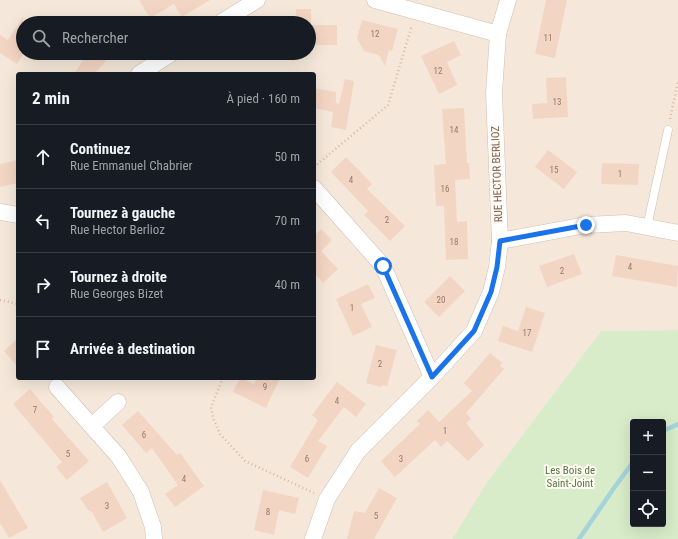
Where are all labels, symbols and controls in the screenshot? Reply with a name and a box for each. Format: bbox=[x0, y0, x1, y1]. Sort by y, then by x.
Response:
search box bbox=[16, 16, 316, 60]
icon: search bbox=[30, 27, 52, 49]
text: Rechercher bbox=[62, 29, 128, 47]
house number: 12 bbox=[371, 29, 380, 39]
house number: 11 bbox=[544, 33, 552, 43]
house number: 12 bbox=[434, 66, 443, 76]
text: 2 min bbox=[32, 88, 70, 108]
text: À pied · 160 m bbox=[226, 91, 300, 106]
house number: 13 bbox=[553, 97, 561, 107]
house number: 14 bbox=[450, 125, 459, 135]
street label: RUE HECTOR BERLIOZ bbox=[489, 125, 505, 222]
text: Continuez bbox=[70, 140, 131, 158]
icon: ahead bbox=[32, 146, 54, 168]
text: 50 m bbox=[274, 149, 300, 164]
text: Rue Emmanuel Chabrier bbox=[70, 158, 192, 173]
house number: 15 bbox=[550, 165, 559, 175]
house number: 1 bbox=[618, 169, 622, 179]
house number: 4 bbox=[349, 175, 354, 185]
house number: 16 bbox=[441, 184, 449, 194]
text: Tournez à gauche bbox=[70, 204, 175, 222]
icon: left bbox=[32, 210, 54, 232]
text: 70 m bbox=[274, 213, 300, 228]
house number: 2 bbox=[385, 215, 390, 225]
route end bbox=[577, 216, 595, 234]
text: Rue Hector Berlioz bbox=[70, 222, 165, 237]
house number: 18 bbox=[450, 237, 458, 247]
route start bbox=[374, 257, 392, 275]
house number: 4 bbox=[628, 262, 633, 272]
house number: 2 bbox=[560, 266, 565, 276]
text: Tournez à droite bbox=[70, 268, 167, 286]
icon: right bbox=[32, 274, 54, 296]
text: 40 m bbox=[274, 277, 300, 292]
text: Rue Georges Bizet bbox=[70, 286, 163, 301]
house number: 20 bbox=[437, 295, 445, 305]
house number: 1 bbox=[350, 303, 354, 313]
house number: 17 bbox=[523, 328, 532, 338]
icon: arrive bbox=[32, 338, 54, 360]
text: Arrivée à destination bbox=[70, 340, 195, 358]
house number: 2 bbox=[378, 359, 383, 369]
house number: 9 bbox=[263, 382, 267, 392]
house number: 4 bbox=[335, 396, 340, 406]
house number: 7 bbox=[33, 405, 38, 415]
map controls bbox=[630, 419, 666, 527]
button: + bbox=[630, 419, 666, 455]
house number: 1 bbox=[443, 426, 447, 436]
house number: 6 bbox=[142, 430, 146, 440]
house number: 5 bbox=[66, 449, 71, 459]
house number: 6 bbox=[305, 454, 309, 464]
house number: 3 bbox=[399, 454, 403, 464]
button: − bbox=[630, 455, 666, 491]
park label: Les Bois de Saint-Joint bbox=[545, 464, 595, 490]
house number: 4 bbox=[182, 474, 187, 484]
button: locate bbox=[630, 491, 666, 527]
house number: 3 bbox=[105, 501, 109, 511]
house number: 8 bbox=[266, 507, 270, 517]
house number: 5 bbox=[374, 511, 379, 521]

